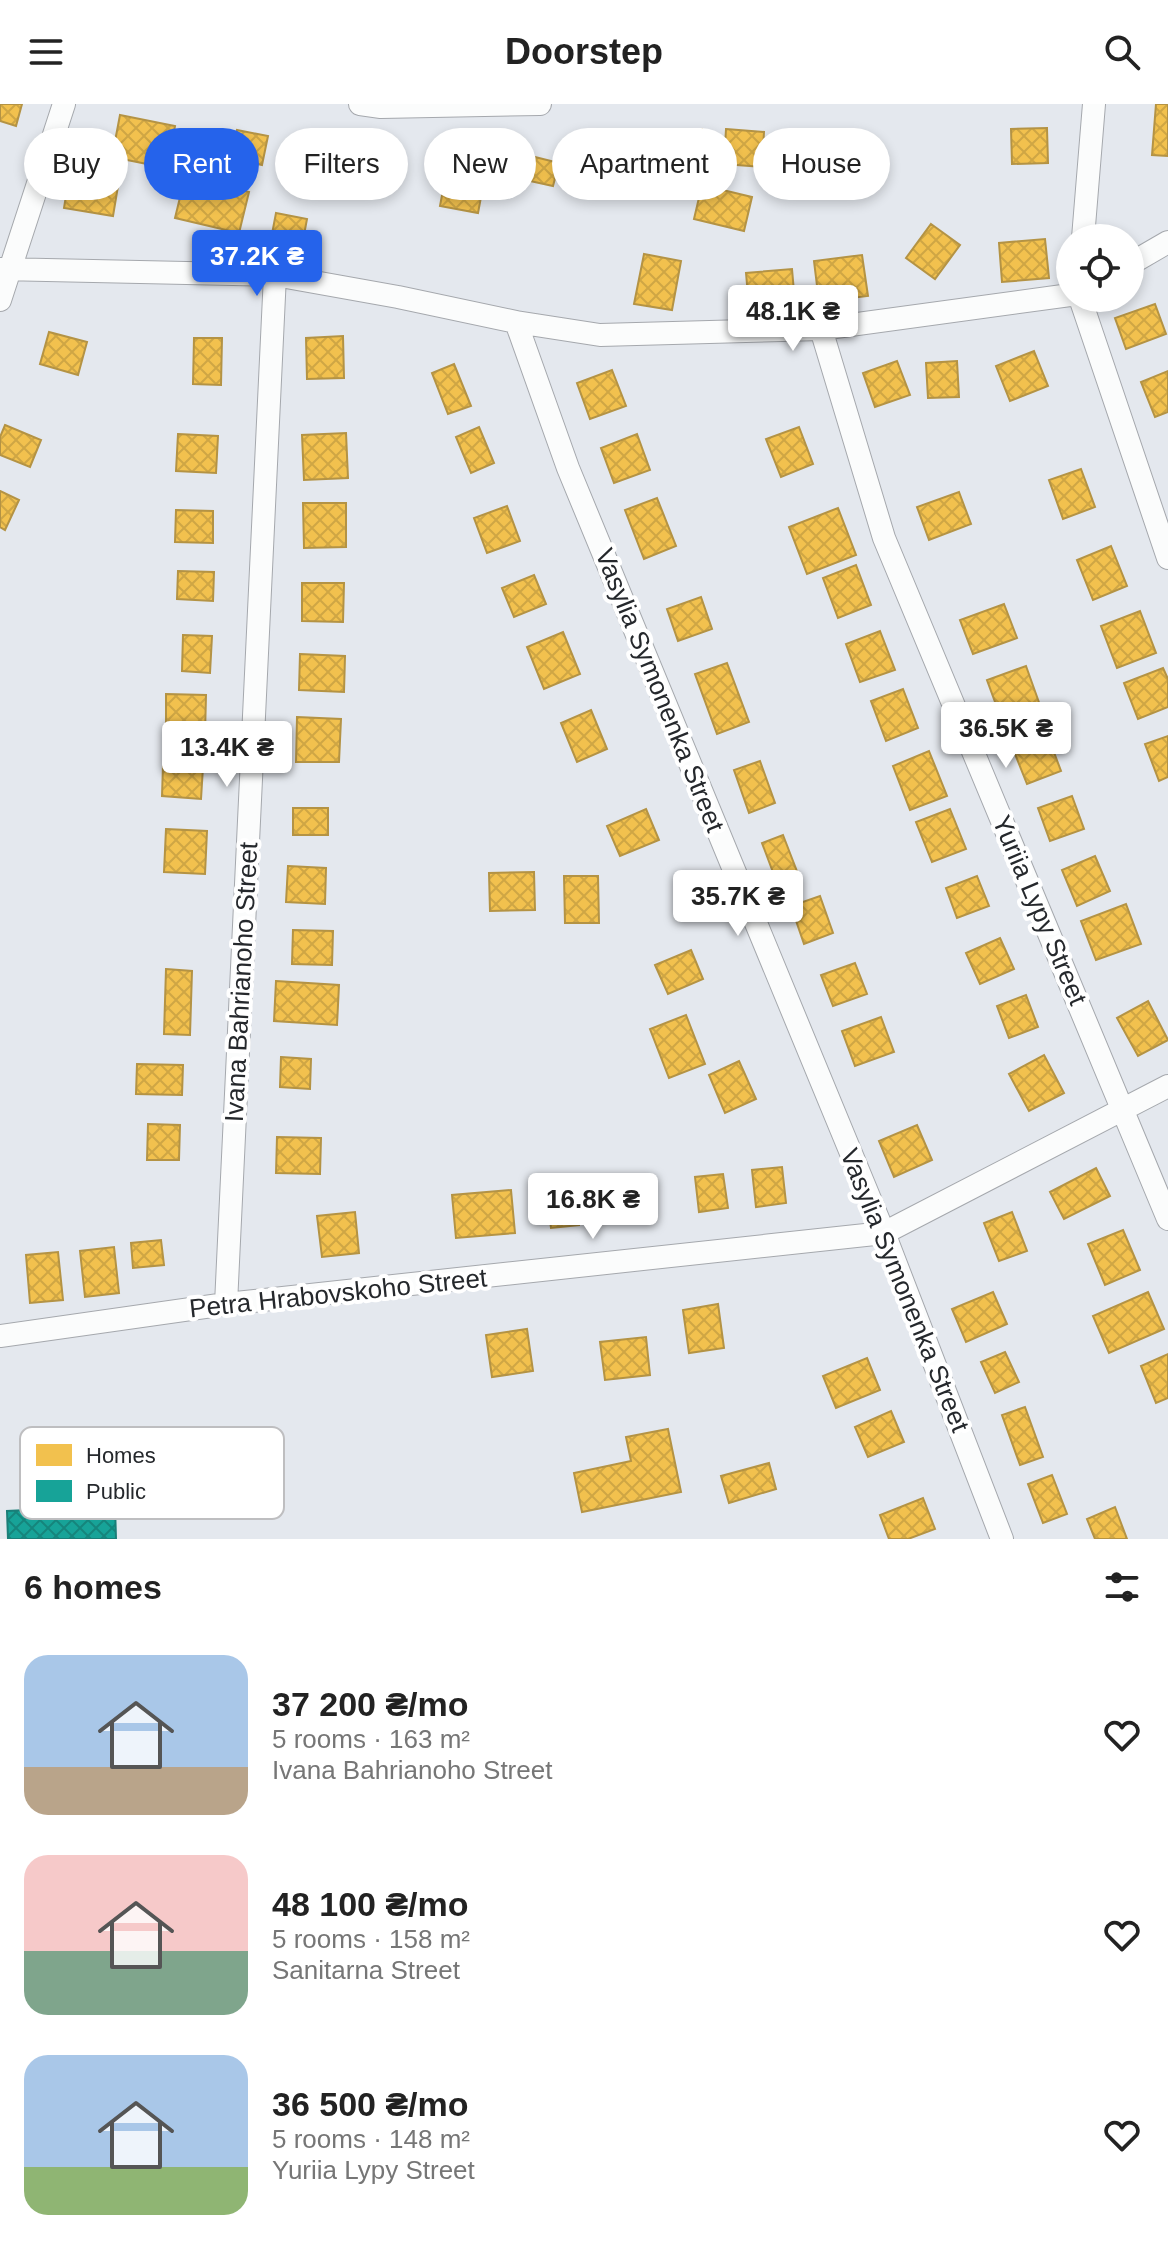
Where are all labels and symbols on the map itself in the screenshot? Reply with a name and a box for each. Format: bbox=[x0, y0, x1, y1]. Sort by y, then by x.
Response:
pin: 37.2K ₴ bbox=[183, 230, 331, 298]
pin: 48.1K ₴ bbox=[719, 285, 867, 353]
street label: Vasylia Symonenka Street bbox=[589, 544, 731, 837]
pin: 36.5K ₴ bbox=[932, 702, 1080, 770]
pin: 13.4K ₴ bbox=[153, 721, 301, 789]
street label: Yuriia Lypy Street bbox=[987, 811, 1094, 1010]
street label: Ivana Bahrianoho Street bbox=[219, 840, 263, 1123]
pin: 35.7K ₴ bbox=[664, 870, 812, 938]
street label: Vasylia Symonenka Street bbox=[834, 1144, 976, 1437]
pin: 16.8K ₴ bbox=[519, 1173, 667, 1241]
street label: Petra Hrabovskoho Street bbox=[188, 1262, 489, 1324]
legend bbox=[20, 1427, 284, 1519]
text: Homes bbox=[86, 1443, 156, 1468]
text: Public bbox=[86, 1479, 146, 1504]

